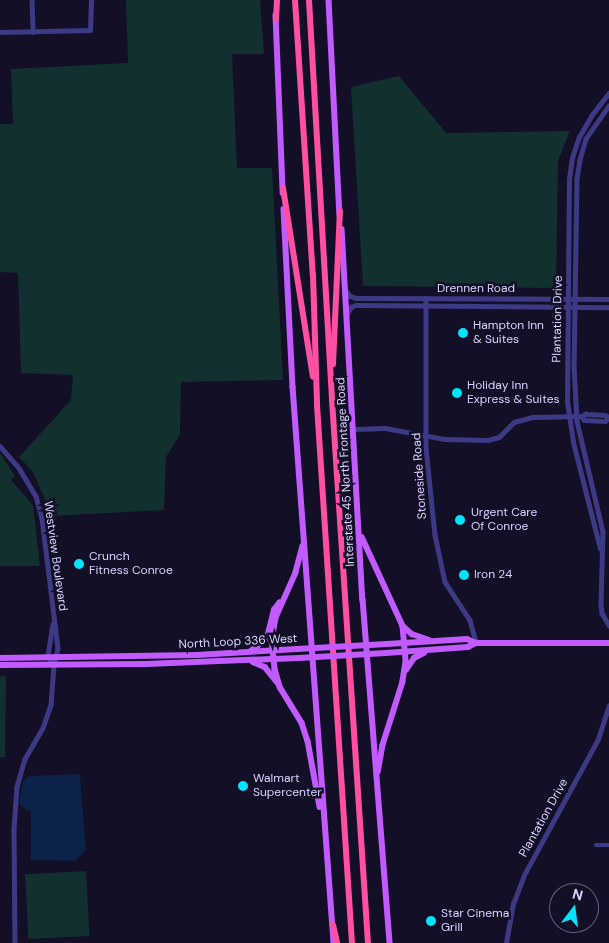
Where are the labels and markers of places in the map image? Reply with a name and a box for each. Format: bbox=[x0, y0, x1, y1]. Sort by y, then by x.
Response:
place label: Hampton Inn & Suites bbox=[473, 319, 544, 347]
marker: Hampton Inn & Suites bbox=[457, 327, 469, 339]
place label: Holiday Inn Express & Suites bbox=[467, 379, 560, 407]
marker: Holiday Inn Express & Suites bbox=[451, 387, 463, 399]
place label: Urgent Care Of Conroe bbox=[471, 506, 537, 534]
marker: Urgent Care Of Conroe bbox=[453, 513, 467, 527]
place label: Crunch Fitness Conroe bbox=[89, 550, 173, 578]
marker: Crunch Fitness Conroe bbox=[73, 558, 85, 570]
place label: Iron 24 bbox=[474, 568, 512, 582]
marker: Iron 24 bbox=[458, 569, 470, 581]
place label: Walmart Supercenter bbox=[253, 772, 322, 800]
marker: Walmart Supercenter bbox=[237, 780, 249, 792]
place label: Star Cinema Grill bbox=[441, 907, 509, 935]
marker: Star Cinema Grill bbox=[425, 915, 437, 927]

